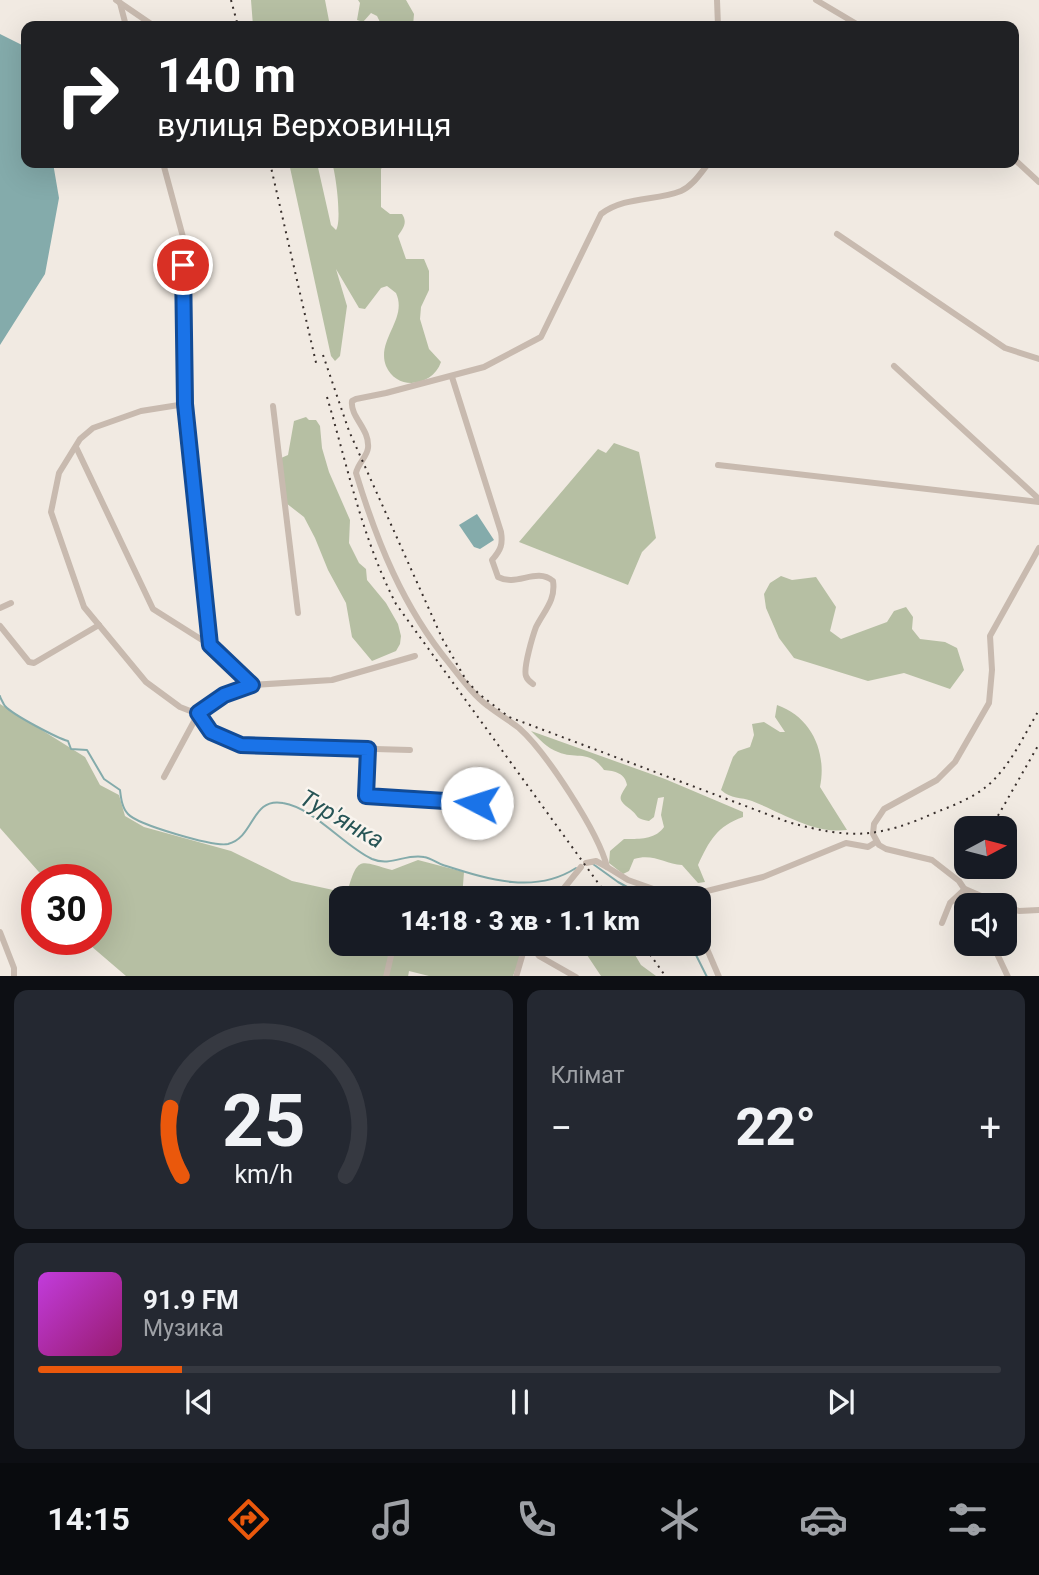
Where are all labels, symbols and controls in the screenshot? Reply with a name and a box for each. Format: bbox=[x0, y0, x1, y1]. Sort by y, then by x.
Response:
text: 140 m bbox=[157, 47, 296, 104]
icon: right bbox=[42, 49, 133, 140]
text: вулиця Верховинця bbox=[157, 106, 452, 144]
pin bbox=[153, 235, 213, 295]
icon: arrive bbox=[164, 246, 202, 284]
position arrow bbox=[440, 766, 514, 840]
water label: Тур'янка bbox=[295, 784, 389, 854]
north arrow bbox=[954, 816, 1017, 878]
map controls bbox=[954, 816, 1017, 956]
speed limit sign: 30 bbox=[21, 864, 112, 955]
button: sound bbox=[954, 893, 1017, 956]
text: 14:18 · 3 хв · 1.1 km bbox=[400, 906, 640, 936]
text: Клімат bbox=[551, 1062, 625, 1089]
text: 25 bbox=[221, 1078, 305, 1164]
text: 22° bbox=[736, 1097, 816, 1158]
text: − bbox=[551, 1106, 572, 1150]
text: + bbox=[979, 1106, 1001, 1150]
text: km/h bbox=[234, 1159, 293, 1188]
text: 91.9 FM bbox=[143, 1285, 239, 1315]
text: Музика bbox=[143, 1315, 224, 1342]
icon: previous bbox=[180, 1383, 218, 1421]
icon: pause bbox=[501, 1383, 539, 1421]
icon: next bbox=[822, 1383, 860, 1421]
icon: directions bbox=[224, 1495, 273, 1544]
icon: music bbox=[368, 1495, 417, 1544]
icon: phone bbox=[512, 1495, 561, 1544]
icon: climate bbox=[655, 1495, 704, 1544]
icon: car bbox=[799, 1495, 848, 1544]
icon: filters bbox=[943, 1495, 992, 1544]
text: 14:15 bbox=[47, 1500, 130, 1538]

